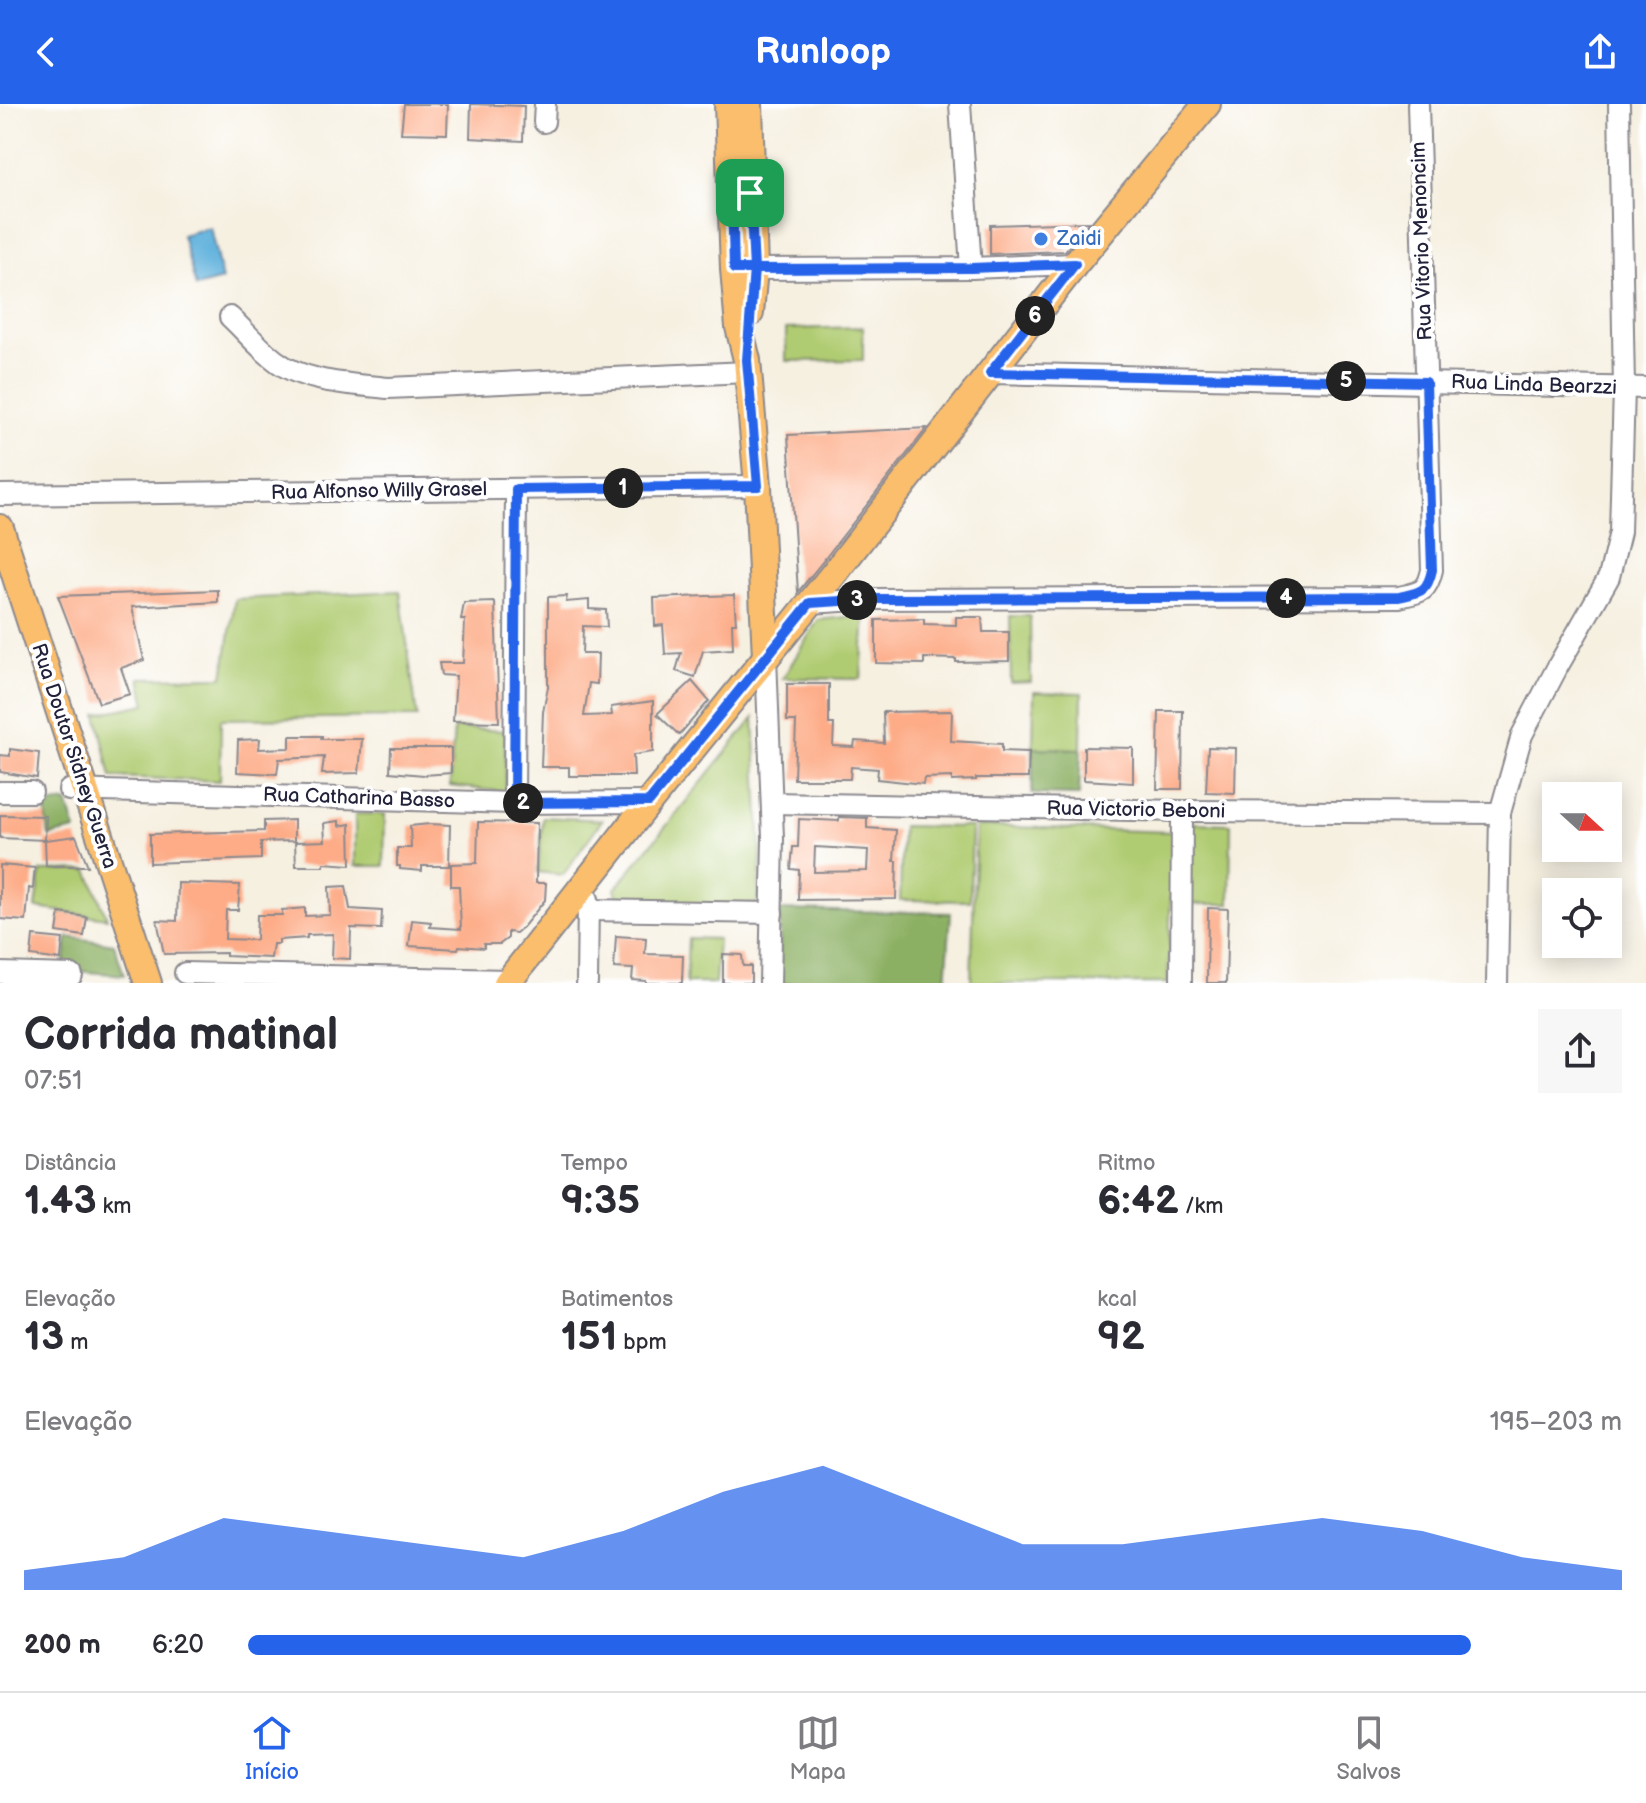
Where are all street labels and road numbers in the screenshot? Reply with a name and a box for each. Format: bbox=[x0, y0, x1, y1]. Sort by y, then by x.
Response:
street label: Rua Vitorio Menoncim bbox=[1407, 141, 1437, 341]
street label: Rua Linda Bearzzi bbox=[1451, 370, 1617, 400]
street label: Rua Alfonso Willy Grasel bbox=[271, 477, 487, 505]
street label: Rua Doutor Sidney Guerra bbox=[26, 640, 122, 872]
street label: Rua Catharina Basso bbox=[263, 783, 455, 813]
street label: Rua Victorio Beboni bbox=[1046, 796, 1226, 824]

